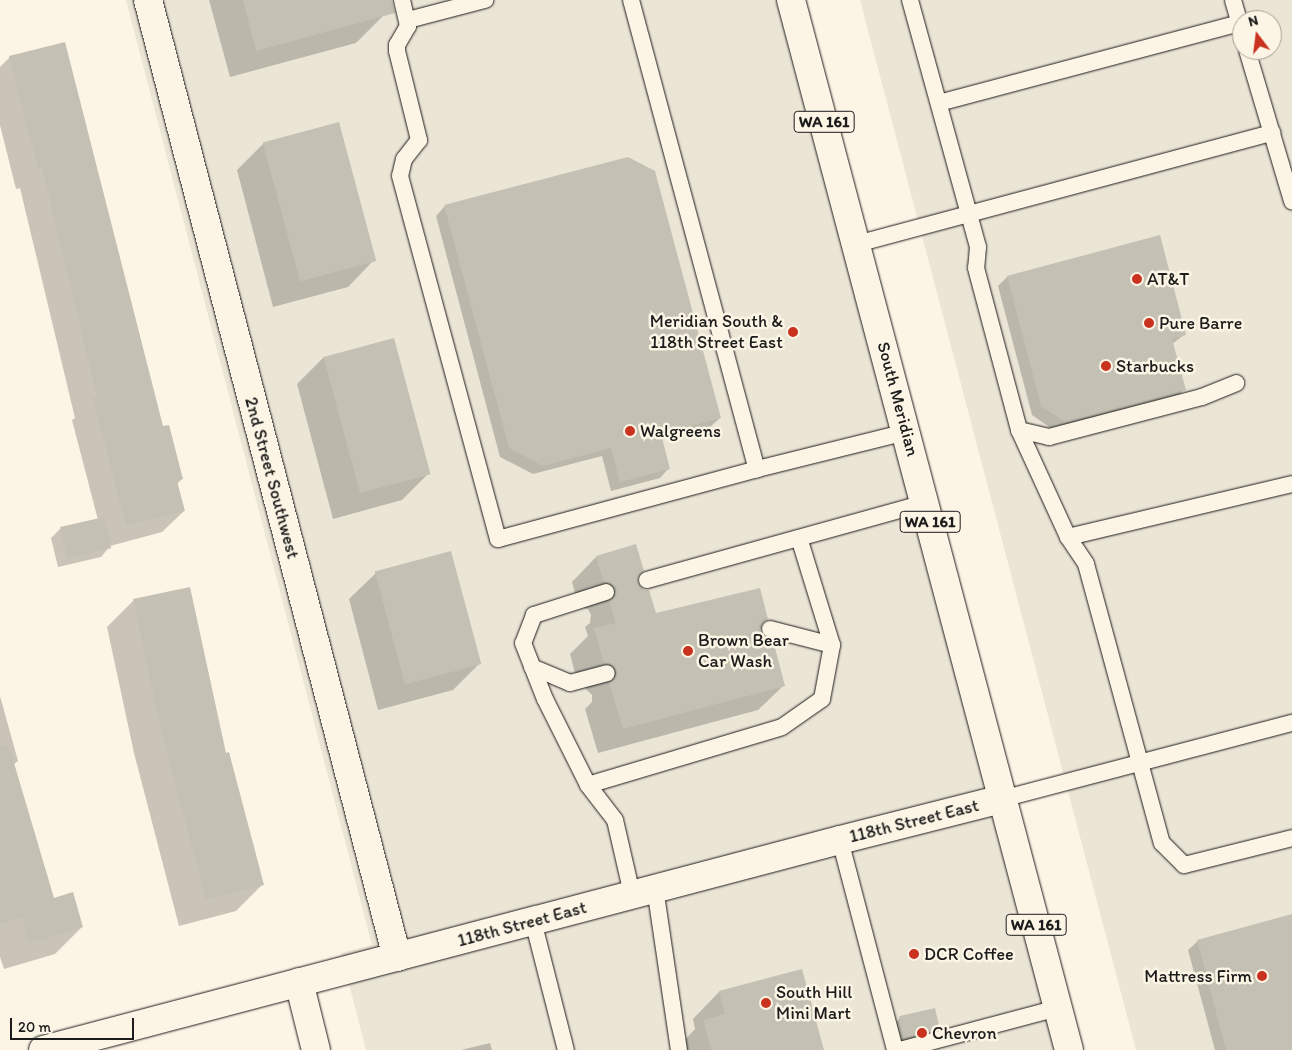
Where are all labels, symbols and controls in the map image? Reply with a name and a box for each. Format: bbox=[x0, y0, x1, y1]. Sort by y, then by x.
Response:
north arrow bbox=[1232, 10, 1282, 60]
text: N bbox=[1246, 12, 1260, 30]
road number: WA 161 bbox=[793, 108, 855, 136]
place label: AT&T bbox=[1147, 268, 1189, 290]
marker: AT&T bbox=[1131, 273, 1143, 285]
place label: Meridian South & 118th Street East bbox=[650, 311, 783, 354]
place label: Pure Barre bbox=[1159, 312, 1242, 334]
marker: Pure Barre bbox=[1143, 317, 1155, 329]
marker: Meridian South & 118th Street East bbox=[787, 326, 799, 338]
street label: South Meridian bbox=[872, 339, 924, 459]
place label: Starbucks bbox=[1116, 355, 1194, 377]
marker: Starbucks bbox=[1100, 360, 1112, 372]
street label: 2nd Street Southwest bbox=[240, 395, 304, 561]
place label: Walgreens bbox=[640, 420, 721, 442]
marker: Walgreens bbox=[624, 425, 636, 437]
road number: WA 161 bbox=[899, 508, 961, 536]
place label: Brown Bear Car Wash bbox=[698, 630, 789, 672]
marker: Brown Bear Car Wash bbox=[682, 645, 694, 657]
street label: 118th Street East bbox=[847, 795, 981, 847]
street label: 118th Street East bbox=[455, 896, 589, 952]
road number: WA 161 bbox=[1005, 912, 1067, 938]
place label: DCR Coffee bbox=[924, 943, 1014, 965]
marker: DCR Coffee bbox=[908, 948, 920, 960]
place label: Mattress Firm bbox=[1144, 965, 1252, 987]
marker: Mattress Firm bbox=[1256, 970, 1268, 982]
place label: South Hill Mini Mart bbox=[776, 982, 852, 1024]
marker: South Hill Mini Mart bbox=[760, 997, 772, 1009]
scale bar bbox=[12, 1008, 136, 1040]
text: 20 m bbox=[18, 1018, 51, 1036]
place label: Chevron bbox=[932, 1022, 997, 1044]
marker: Chevron bbox=[916, 1027, 928, 1039]

